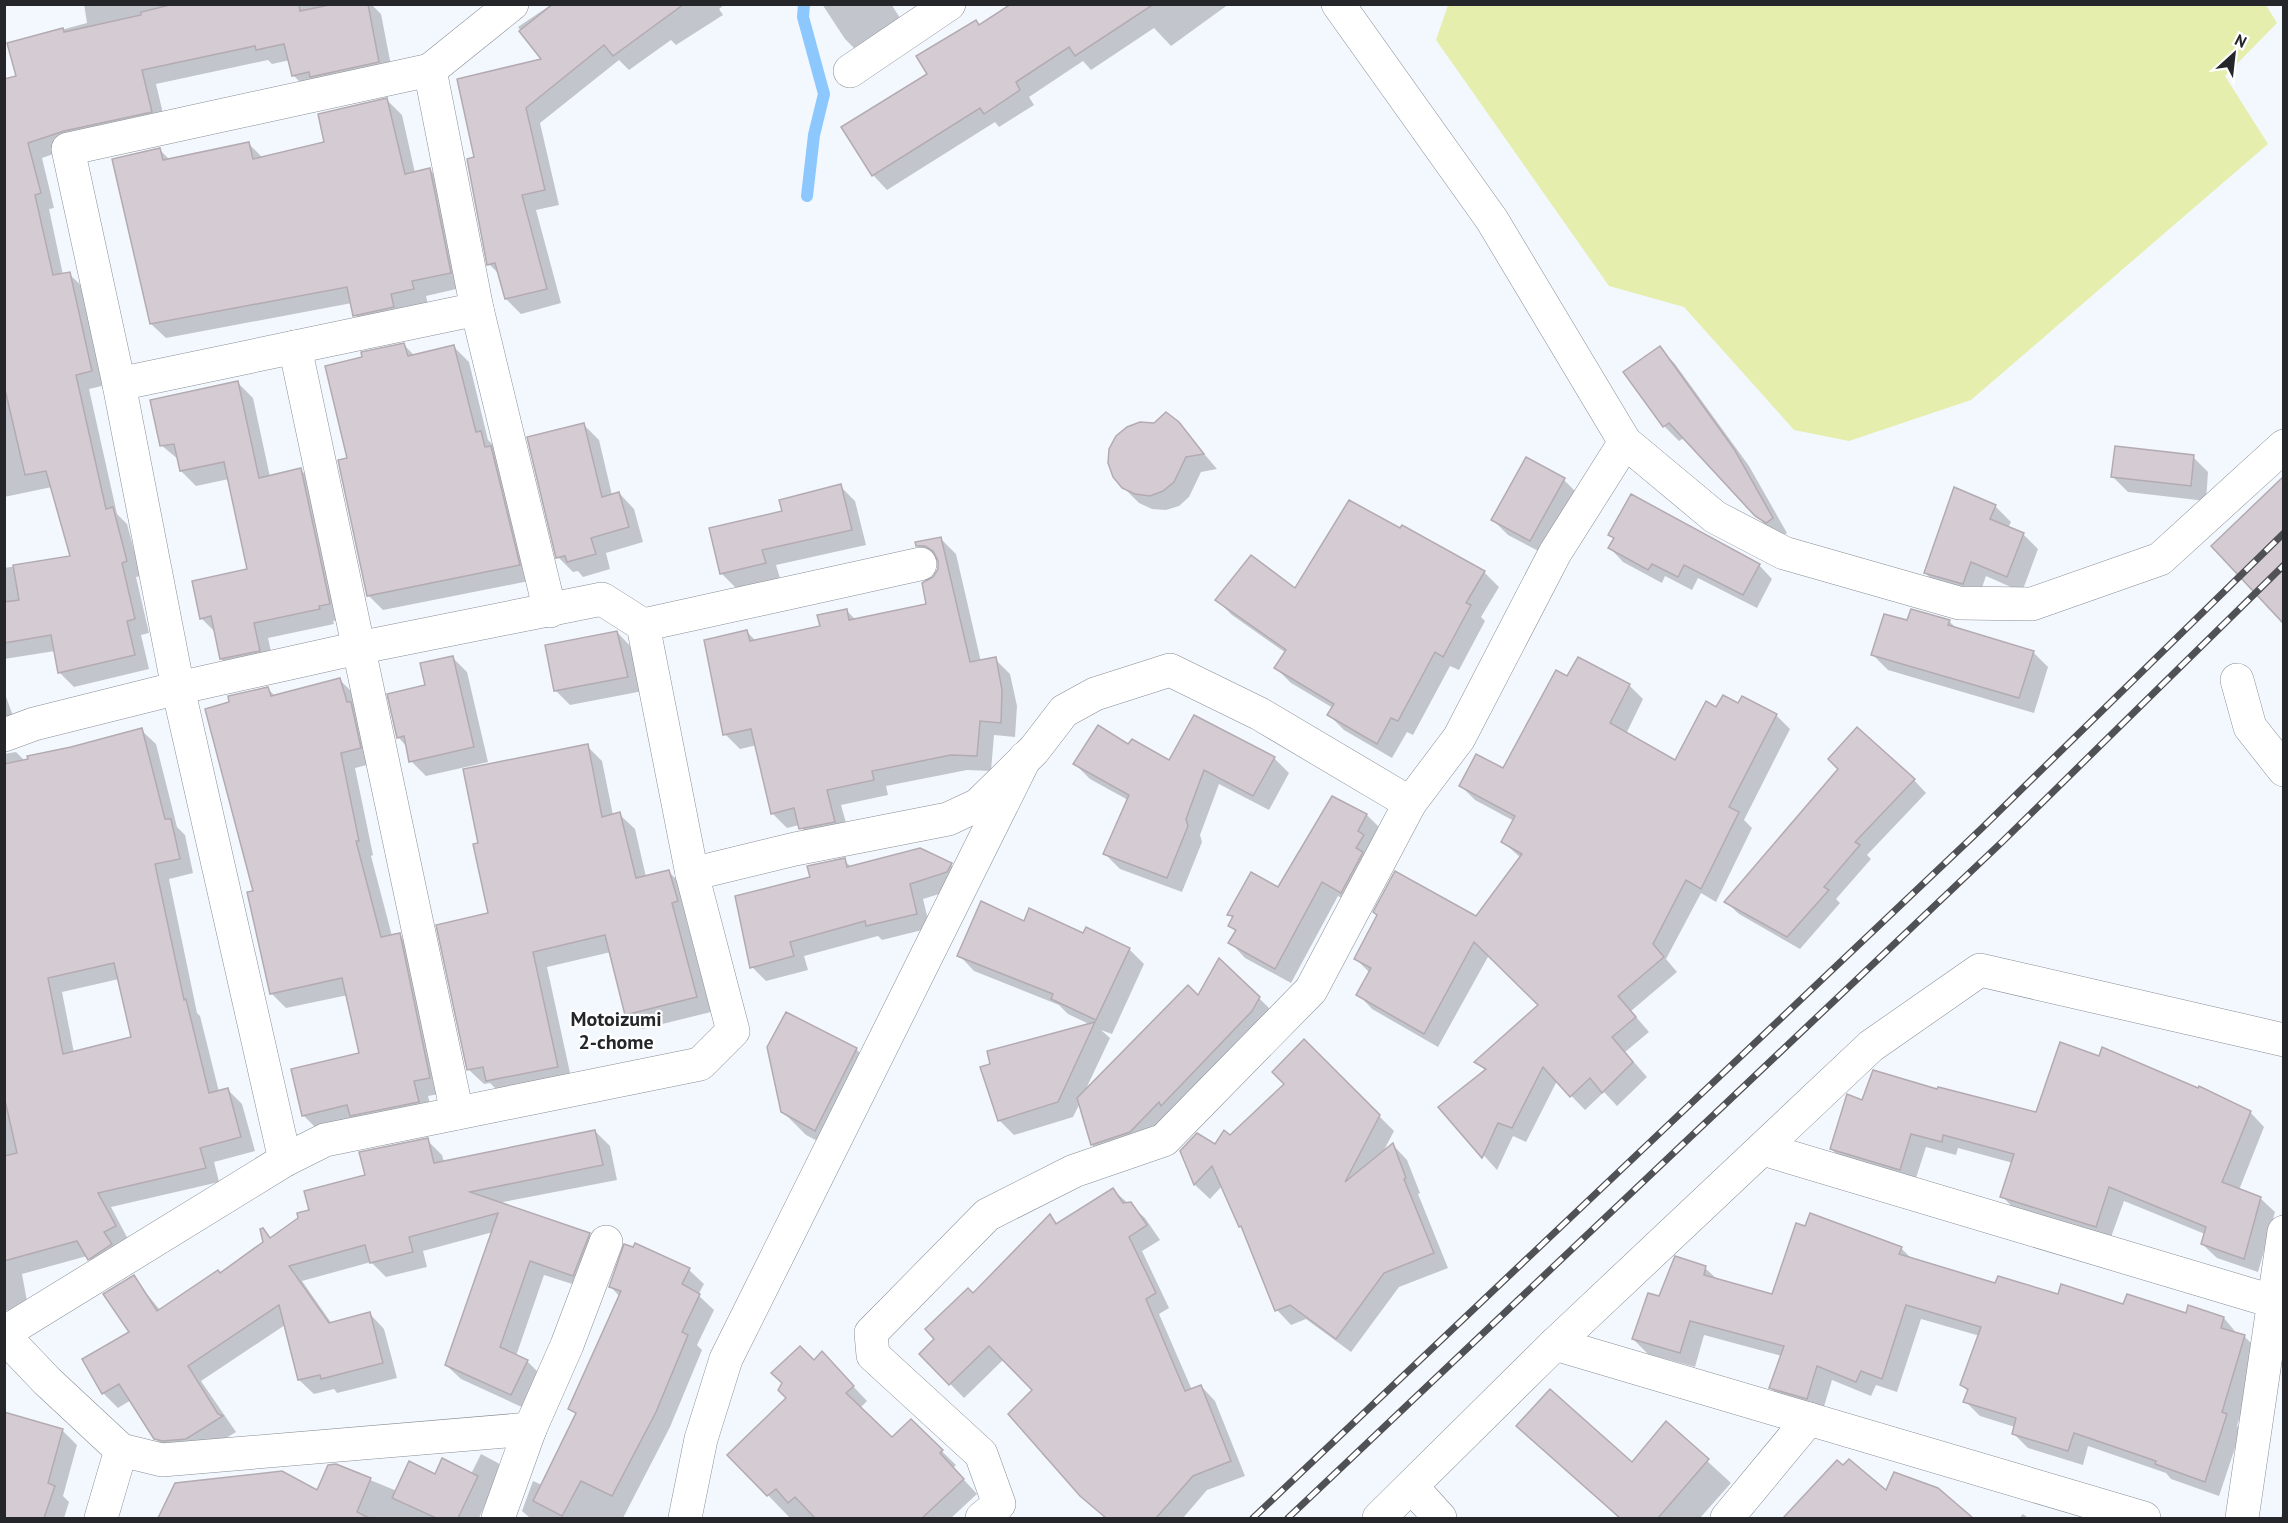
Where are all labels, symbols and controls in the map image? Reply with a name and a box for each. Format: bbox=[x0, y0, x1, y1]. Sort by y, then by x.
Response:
north arrow bbox=[2204, 24, 2264, 84]
text: N bbox=[2232, 29, 2250, 52]
district label: Motoizumi 2-chome bbox=[570, 1006, 662, 1055]

